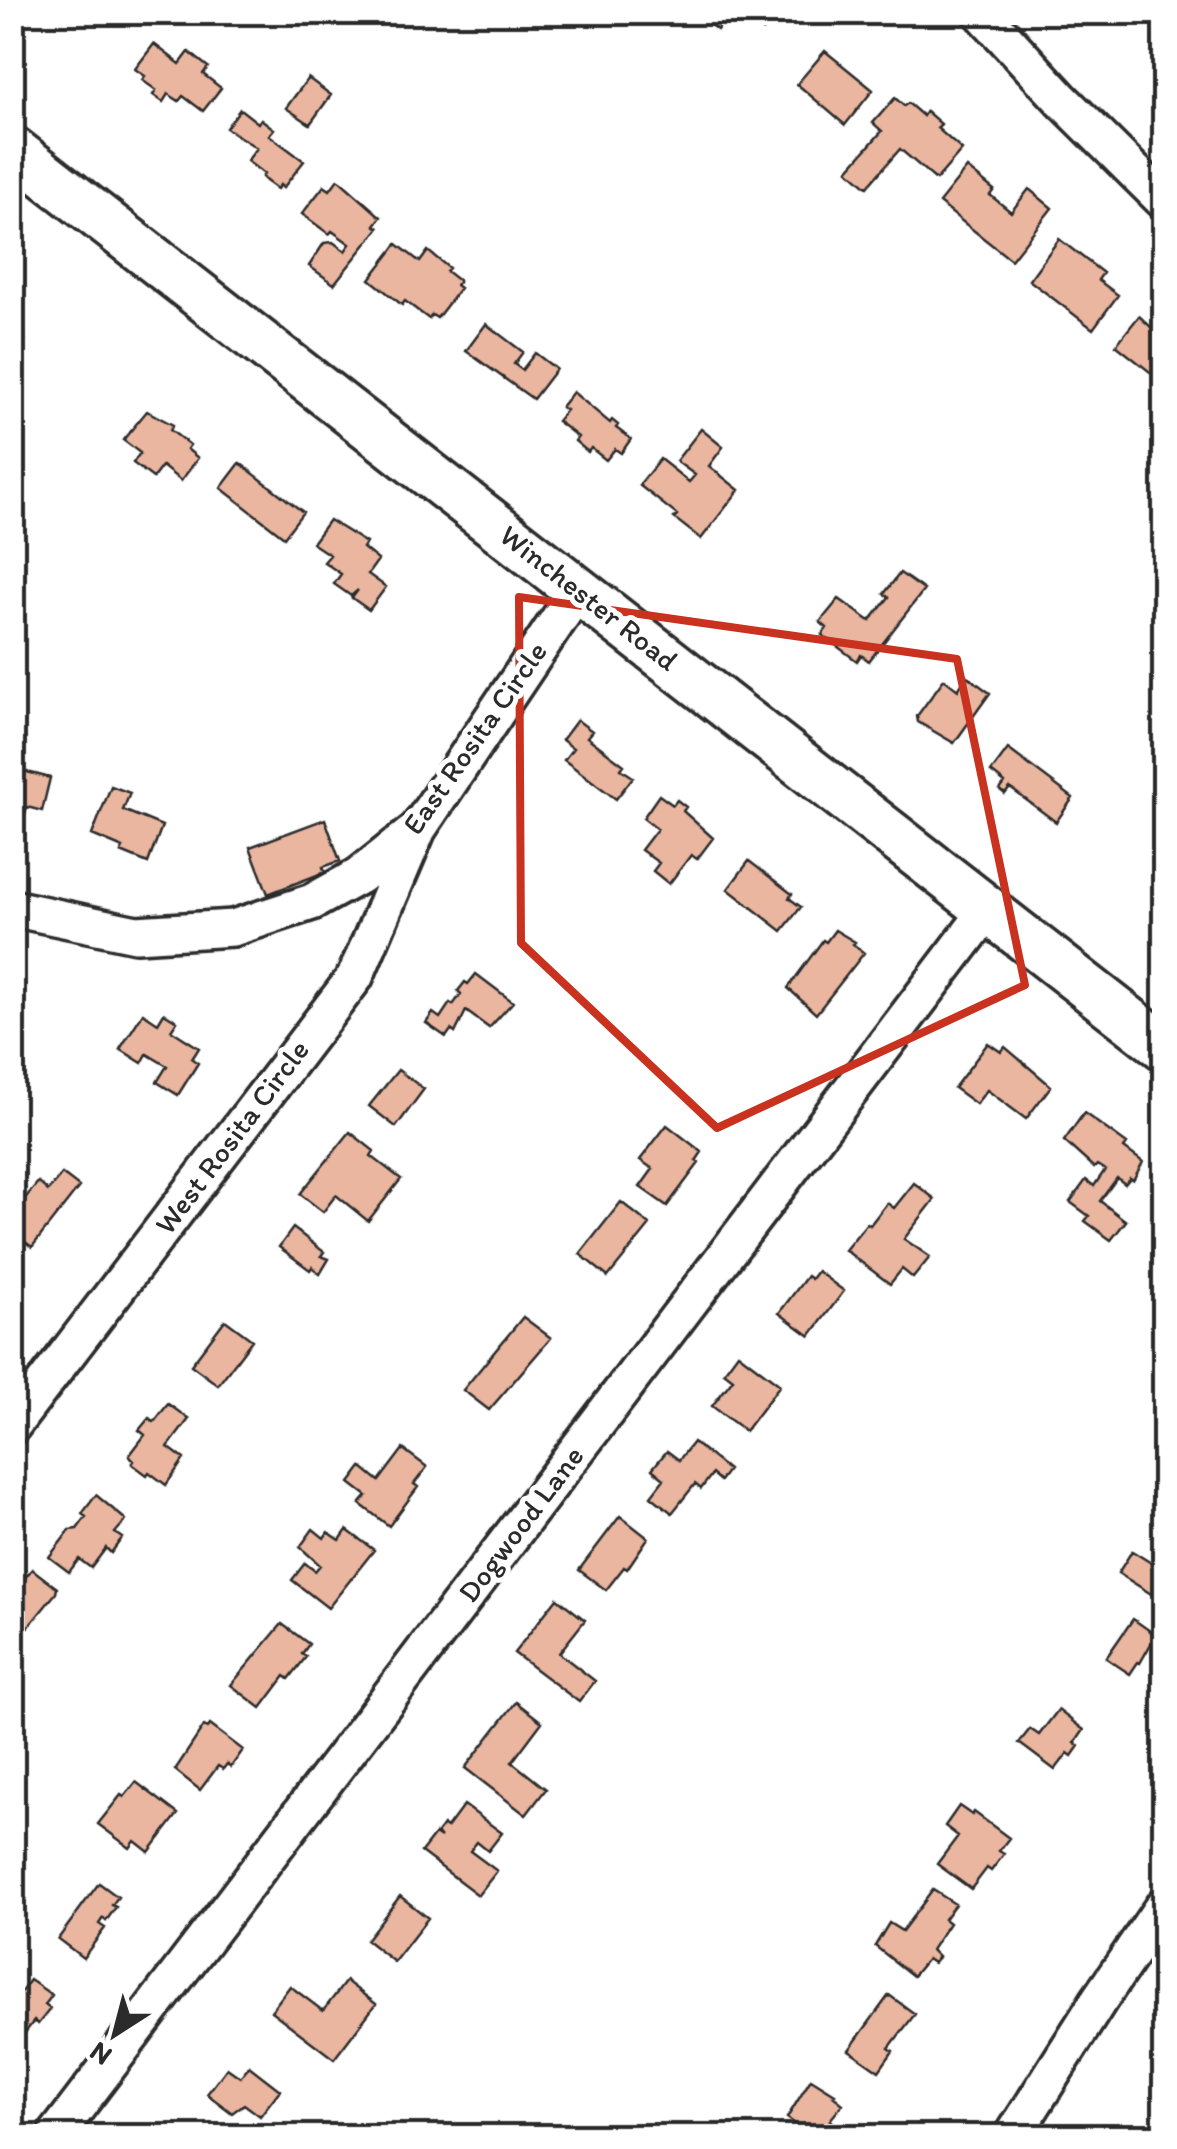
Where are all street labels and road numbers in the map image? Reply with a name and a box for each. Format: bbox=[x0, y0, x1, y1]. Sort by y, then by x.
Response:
street label: Winchester Road bbox=[493, 516, 686, 679]
street label: East Rosita Circle bbox=[394, 634, 555, 841]
street label: West Rosita Circle bbox=[146, 1032, 317, 1241]
street label: Dogwood Lane bbox=[450, 1438, 592, 1609]

